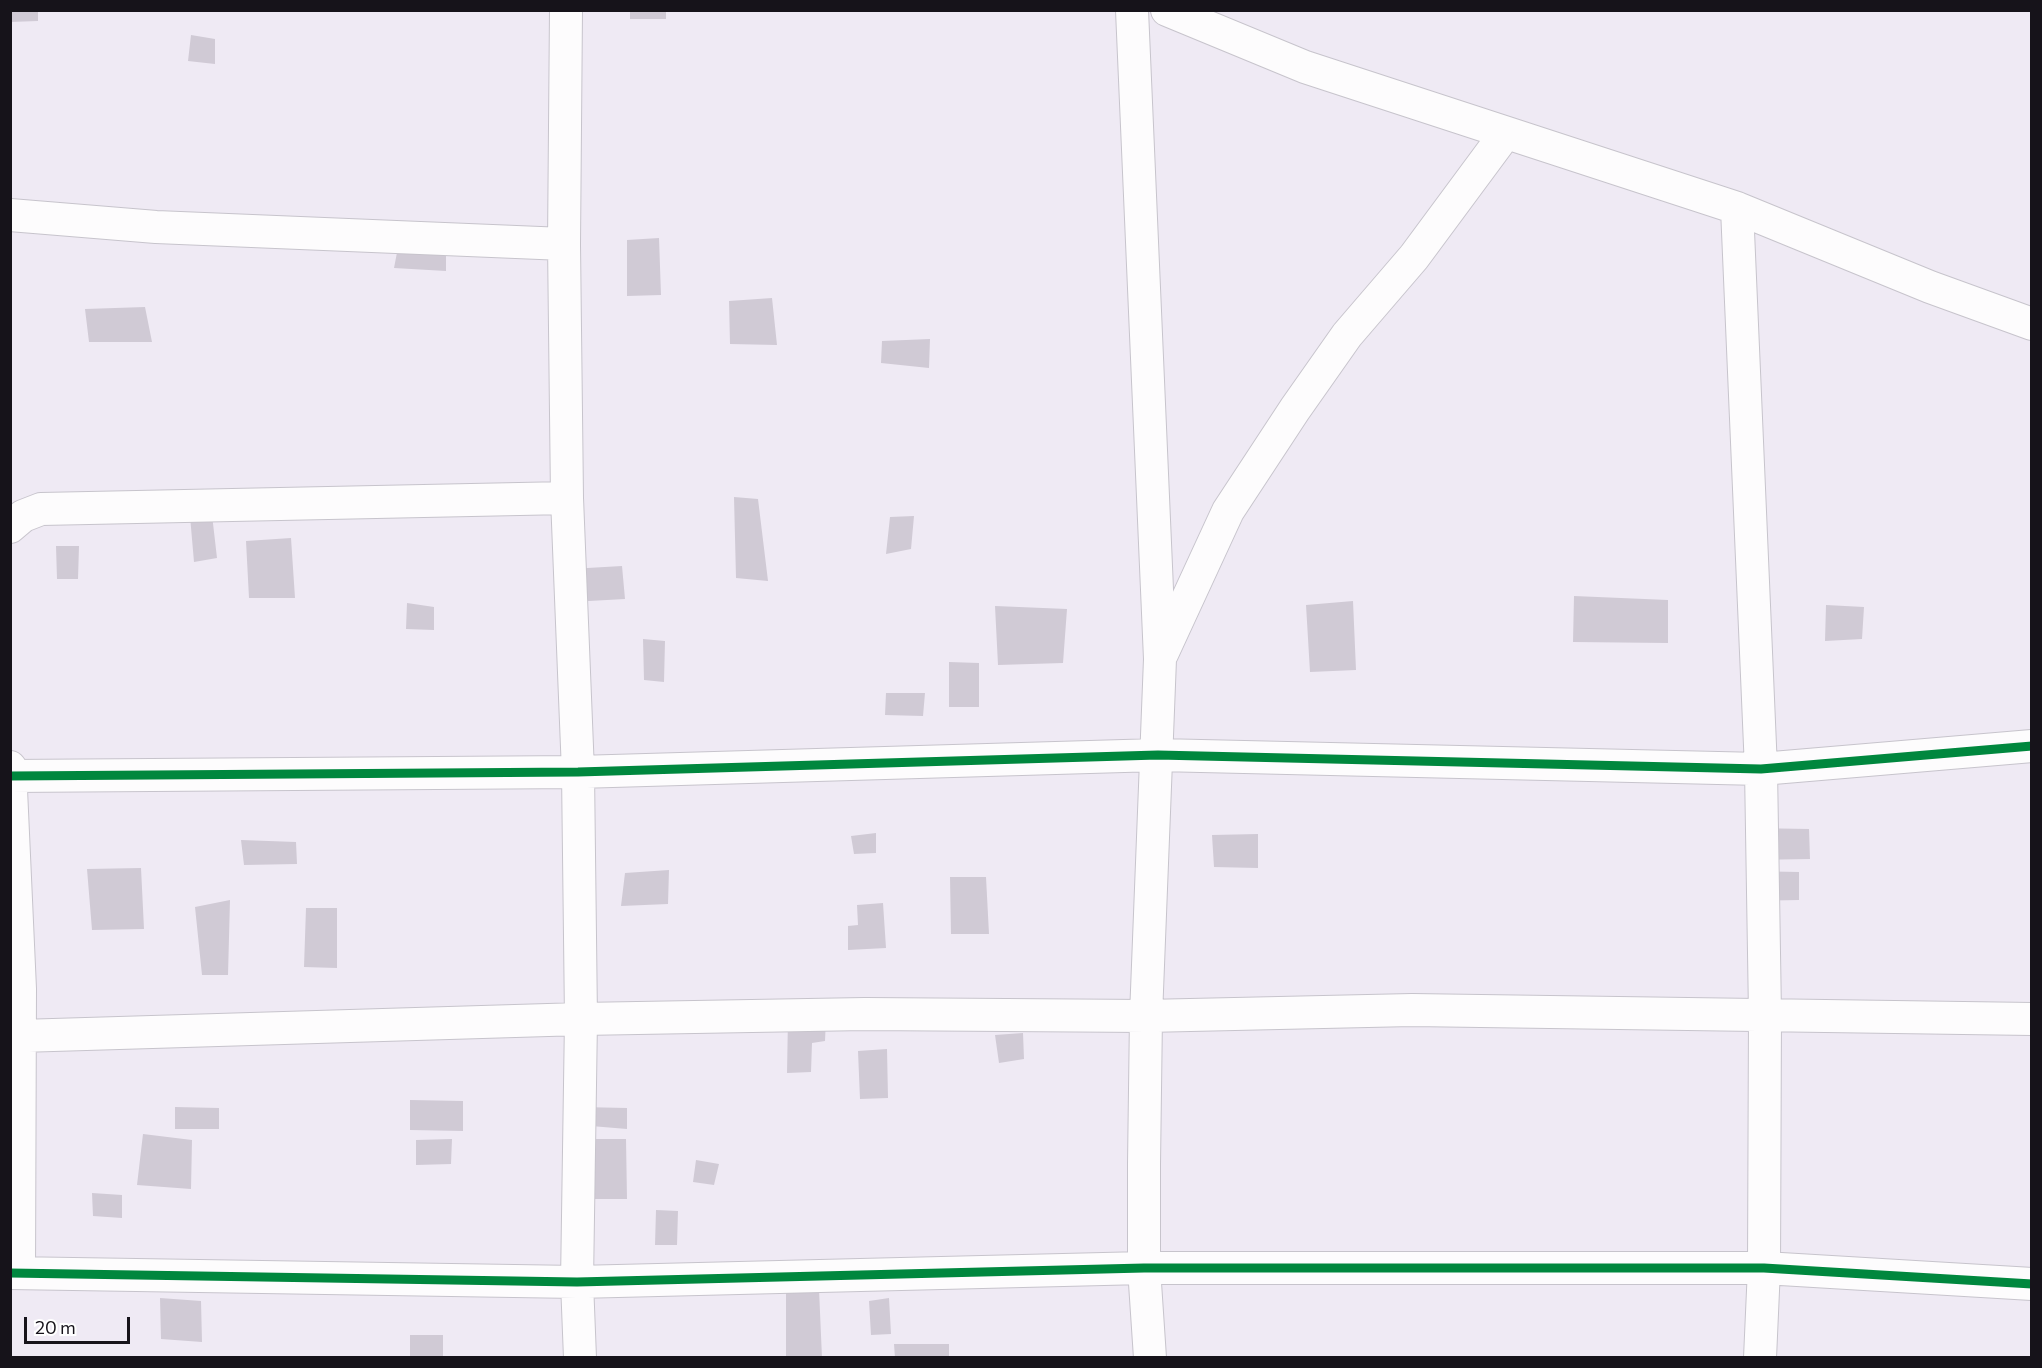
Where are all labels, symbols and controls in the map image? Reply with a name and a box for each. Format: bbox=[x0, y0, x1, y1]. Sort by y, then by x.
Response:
scale bar bbox=[27, 1305, 134, 1343]
text: 20 m bbox=[35, 1316, 76, 1338]

